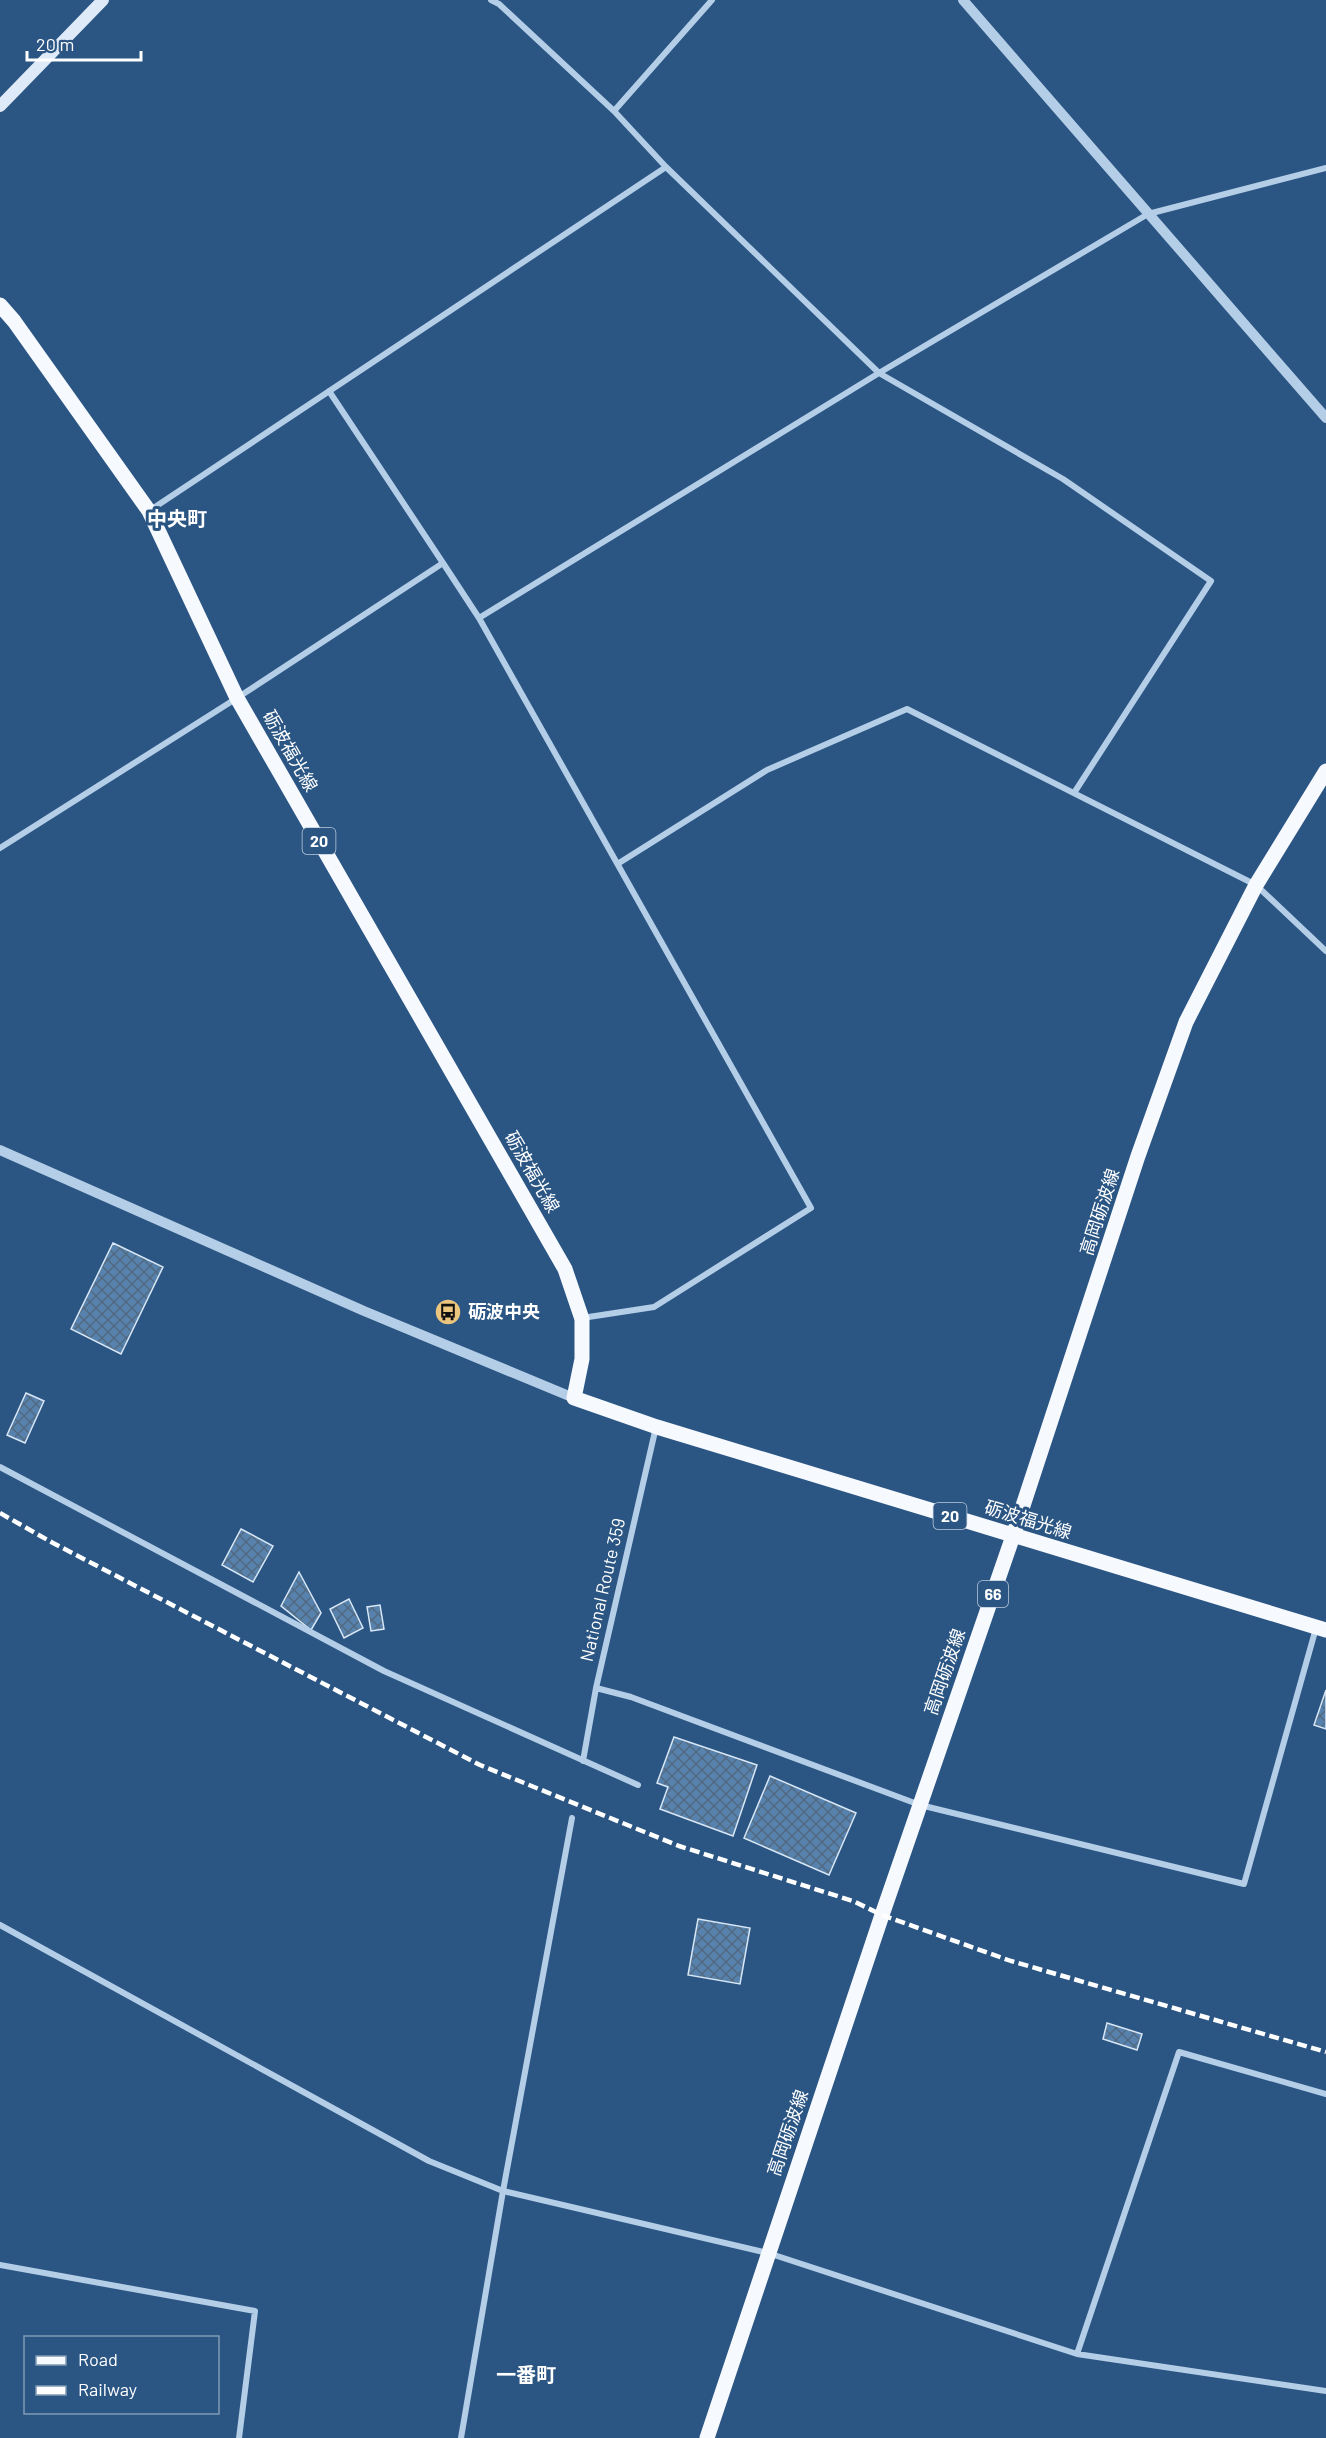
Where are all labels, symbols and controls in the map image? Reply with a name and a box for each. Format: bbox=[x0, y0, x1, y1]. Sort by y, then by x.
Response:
scale bar bbox=[27, 24, 141, 62]
text: 20 m bbox=[36, 33, 74, 55]
district label: 中央町 bbox=[147, 506, 207, 530]
street label: 砺波福光線 bbox=[259, 706, 323, 795]
road number: 20 bbox=[302, 828, 336, 854]
street label: 砺波福光線 bbox=[501, 1127, 565, 1216]
street label: 高岡砺波線 bbox=[1075, 1165, 1123, 1258]
bus stop icon: 砺波中央 bbox=[433, 1297, 463, 1327]
place label: 砺波中央 bbox=[468, 1300, 540, 1322]
street label: 砺波福光線 bbox=[982, 1495, 1075, 1543]
road number: 20 bbox=[934, 1503, 966, 1529]
street label: National Route 359 bbox=[575, 1516, 629, 1664]
road number: 66 bbox=[978, 1581, 1008, 1607]
street label: 高岡砺波線 bbox=[919, 1626, 969, 1718]
street label: 高岡砺波線 bbox=[762, 2087, 812, 2179]
legend bbox=[24, 2336, 219, 2414]
text: Road bbox=[78, 2348, 118, 2370]
district label: 一番町 bbox=[496, 2362, 556, 2386]
text: Railway bbox=[78, 2378, 137, 2400]

